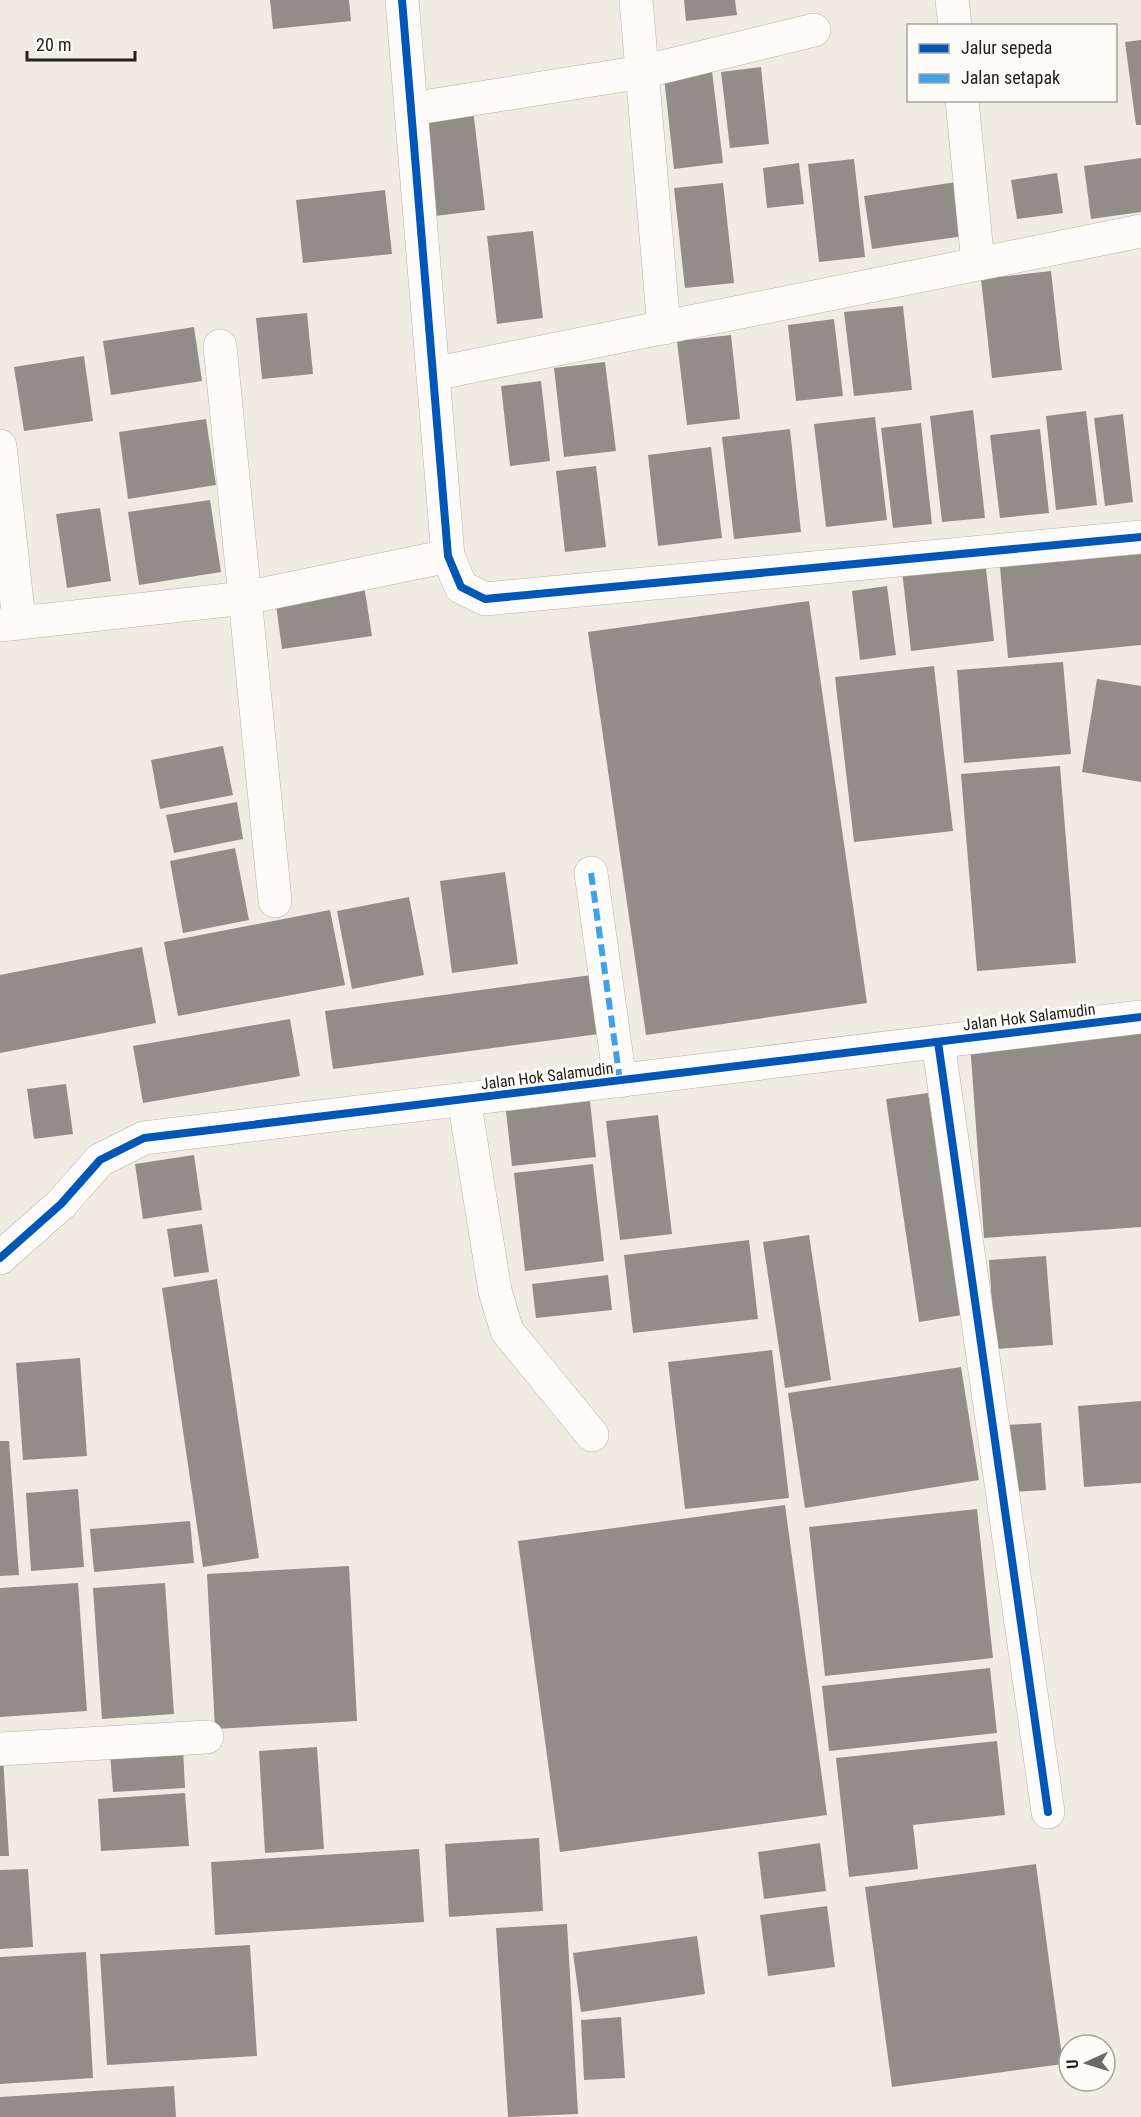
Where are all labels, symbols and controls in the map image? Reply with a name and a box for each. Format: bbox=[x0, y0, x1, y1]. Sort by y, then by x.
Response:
scale bar bbox=[27, 24, 135, 62]
legend bbox=[907, 24, 1117, 102]
text: 20 m bbox=[36, 34, 71, 55]
text: Jalur sepeda bbox=[961, 37, 1052, 58]
text: Jalan setapak bbox=[961, 67, 1060, 88]
street label: Jalan Hok Salamudin bbox=[962, 999, 1096, 1035]
street label: Jalan Hok Salamudin bbox=[480, 1058, 614, 1094]
north arrow bbox=[1057, 2033, 1117, 2093]
text: U bbox=[1063, 2059, 1082, 2069]

